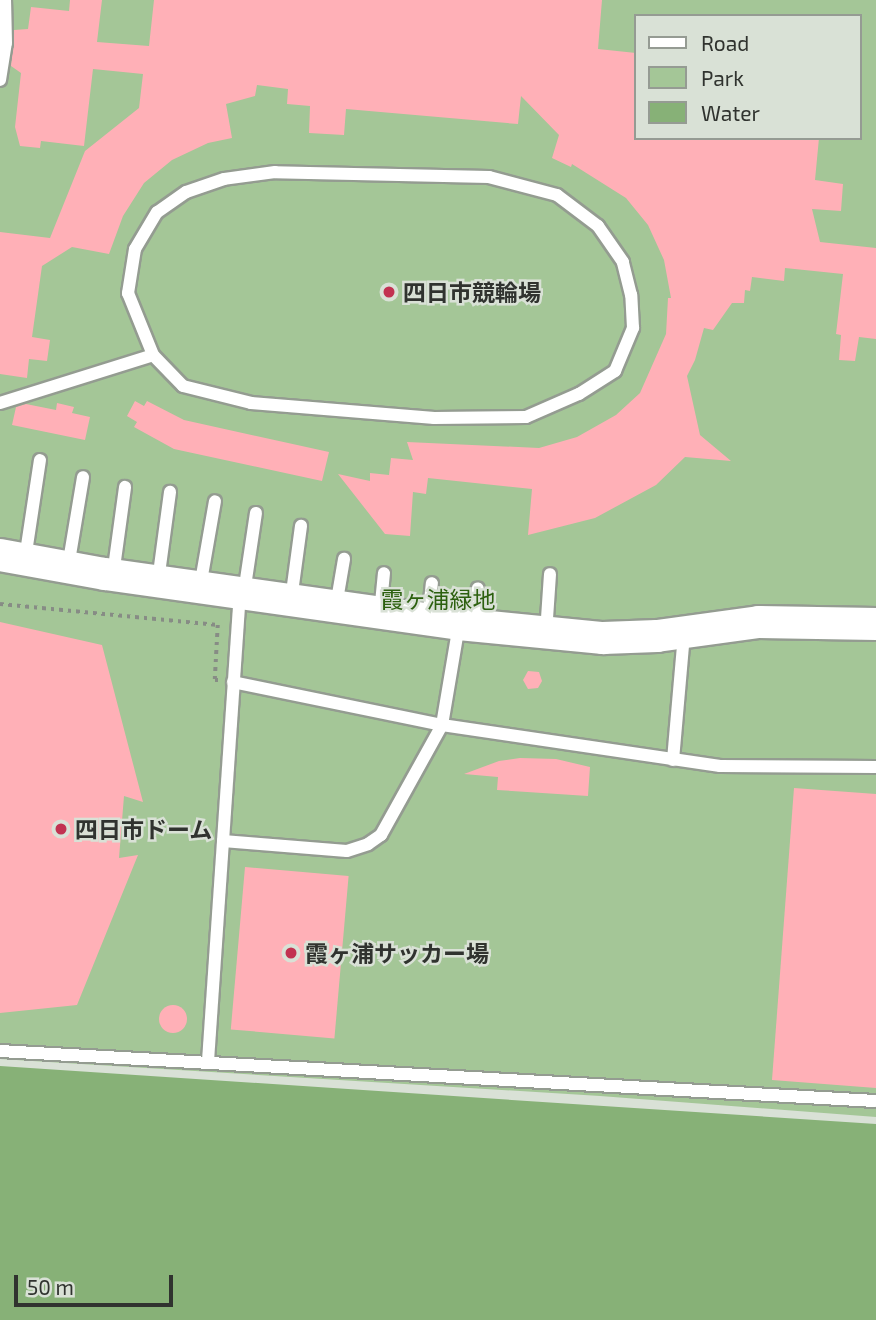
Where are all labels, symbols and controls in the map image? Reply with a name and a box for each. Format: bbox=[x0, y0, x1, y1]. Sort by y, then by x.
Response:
legend bbox=[634, 14, 862, 140]
text: Road bbox=[701, 30, 749, 55]
text: Park bbox=[701, 65, 744, 90]
text: Water bbox=[701, 100, 760, 125]
place label: 四日市競輪場 bbox=[403, 278, 541, 306]
marker: 四日市競輪場 bbox=[381, 284, 397, 300]
park label: 霞ヶ浦緑地 bbox=[381, 585, 495, 613]
place label: 四日市ドーム bbox=[75, 815, 213, 843]
marker: 四日市ドーム bbox=[53, 821, 69, 837]
place label: 霞ヶ浦サッカー場 bbox=[305, 939, 489, 967]
marker: 霞ヶ浦サッカー場 bbox=[283, 945, 299, 961]
scale bar bbox=[18, 1260, 177, 1304]
text: 50 m bbox=[27, 1274, 74, 1299]

